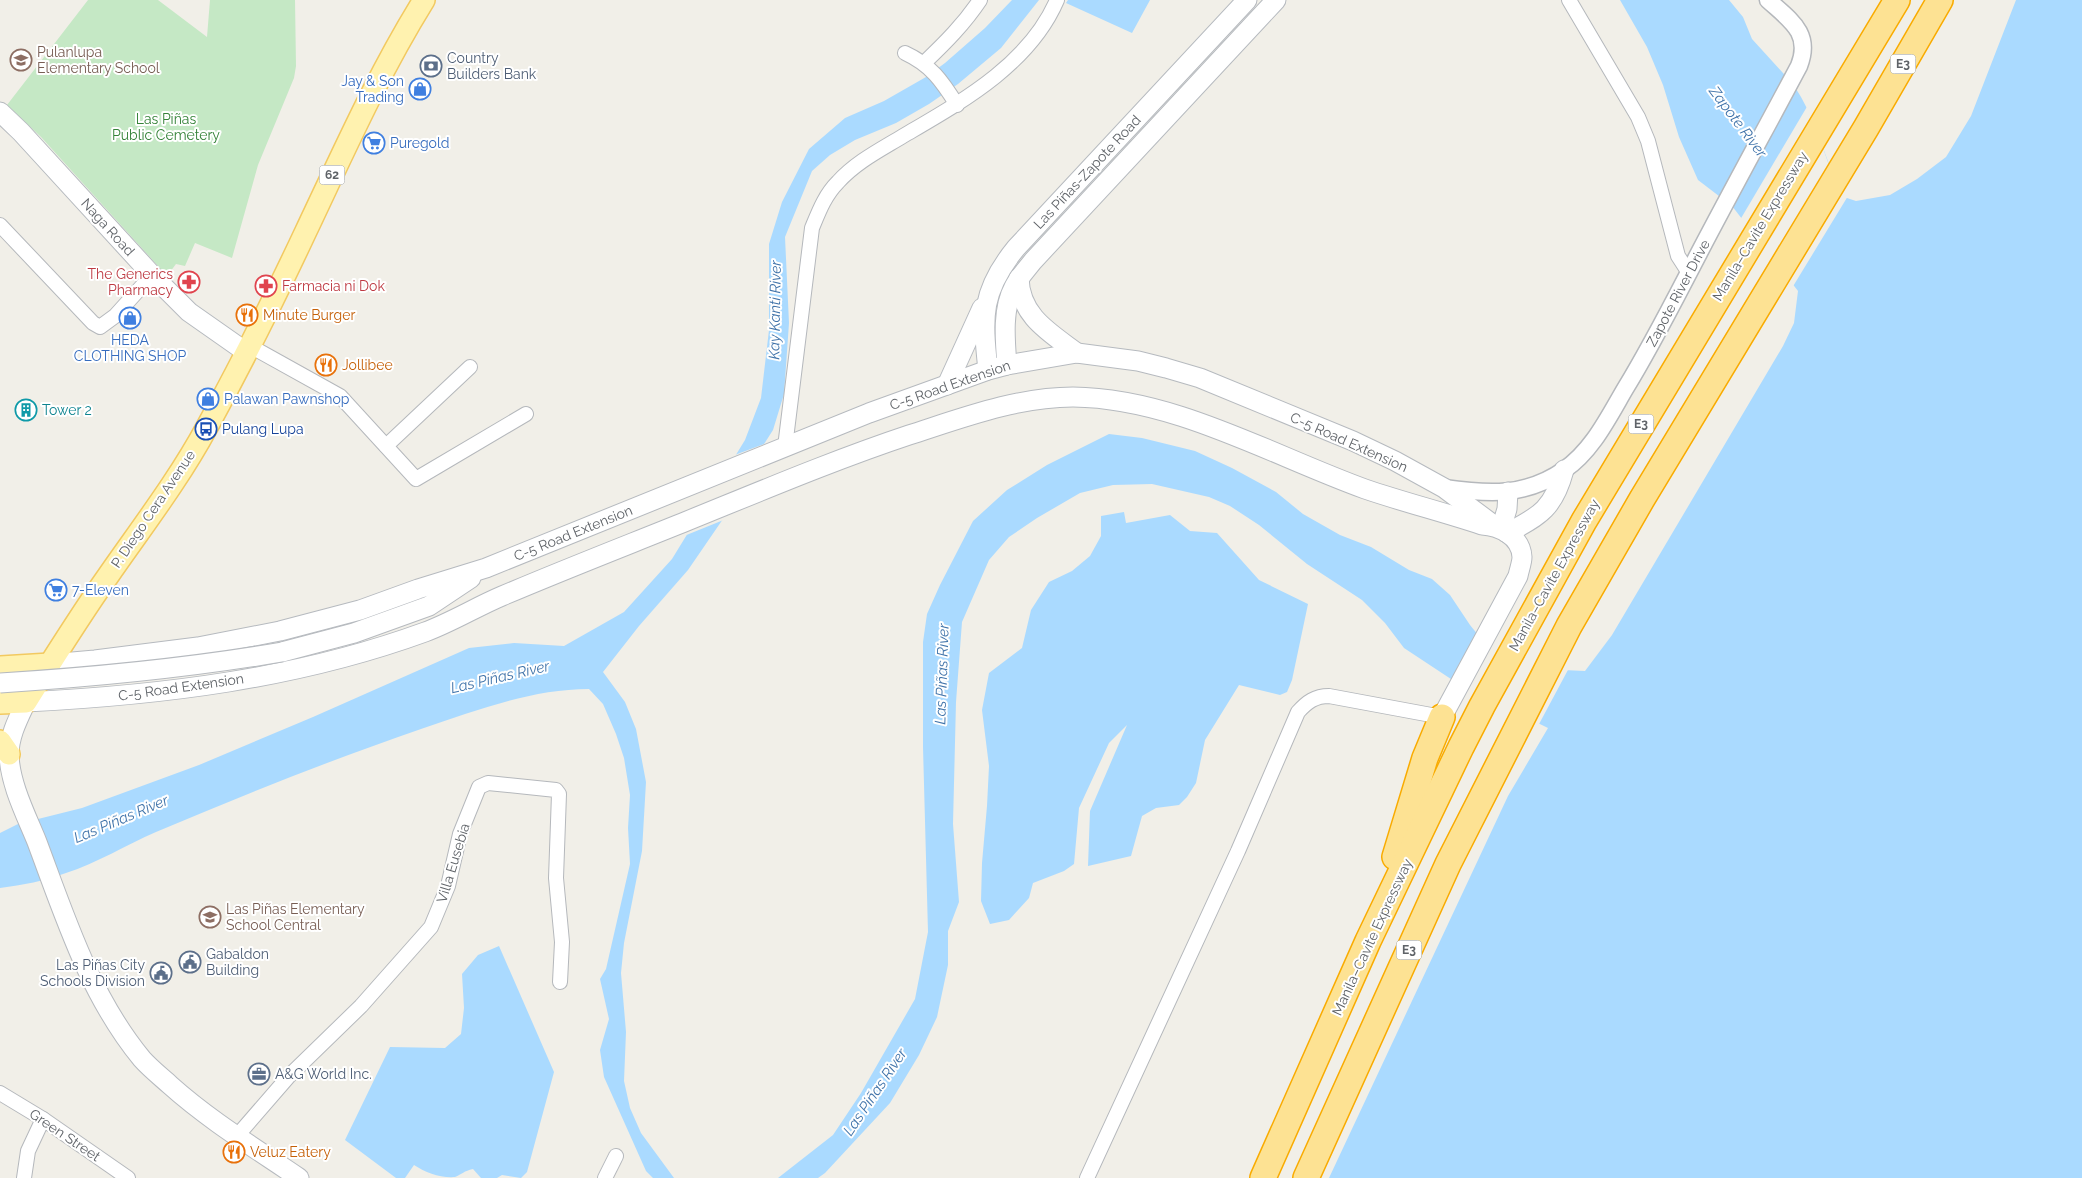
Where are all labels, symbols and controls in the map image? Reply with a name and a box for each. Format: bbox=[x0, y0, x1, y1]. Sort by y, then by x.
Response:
place label: Pulanlupa Elementary School bbox=[37, 44, 160, 76]
school or university icon: Pulanlupa Elementary School bbox=[9, 48, 33, 72]
place label: Country Builders Bank bbox=[447, 50, 537, 82]
bank icon: Country Builders Bank bbox=[419, 54, 443, 78]
road number: E3 bbox=[1890, 54, 1916, 74]
place label: Jay & Son Trading bbox=[341, 73, 404, 105]
shop icon: Jay & Son Trading bbox=[408, 77, 432, 101]
water label: Zapote River bbox=[1705, 82, 1771, 162]
park label: Las Piñas Public Cemetery bbox=[112, 111, 220, 143]
street label: Las Piñas-Zapote Road bbox=[1030, 112, 1144, 232]
supermarket icon: Puregold bbox=[362, 131, 386, 155]
place label: Puregold bbox=[390, 135, 449, 151]
street label: Manila–Cavite Expressway bbox=[1709, 148, 1811, 303]
road number: 62 bbox=[320, 166, 344, 184]
street label: Naga Road bbox=[78, 195, 138, 259]
street label: Zapote River Drive bbox=[1643, 237, 1713, 349]
water label: Kay Kanti River bbox=[765, 259, 785, 360]
place label: The Generics Pharmacy bbox=[87, 266, 173, 298]
pharmacy icon: The Generics Pharmacy bbox=[177, 270, 201, 294]
pharmacy icon: Farmacia ni Dok bbox=[254, 274, 278, 298]
place label: Farmacia ni Dok bbox=[282, 278, 385, 294]
restaurant icon: Minute Burger bbox=[235, 303, 259, 327]
shop icon: HEDA CLOTHING SHOP bbox=[118, 306, 142, 330]
place label: Minute Burger bbox=[263, 307, 355, 323]
place label: HEDA CLOTHING SHOP bbox=[74, 332, 186, 364]
restaurant icon: Jollibee bbox=[314, 353, 338, 377]
place label: Jollibee bbox=[342, 357, 393, 373]
street label: C-5 Road Extension bbox=[887, 357, 1013, 413]
shop icon: Palawan Pawnshop bbox=[196, 387, 220, 411]
place label: Palawan Pawnshop bbox=[224, 391, 350, 407]
building icon: Tower 2 bbox=[14, 398, 38, 422]
place label: Tower 2 bbox=[42, 402, 92, 418]
street label: C-5 Road Extension bbox=[1288, 409, 1410, 475]
road number: E3 bbox=[1628, 414, 1654, 434]
bus stop icon: Pulang Lupa bbox=[194, 417, 218, 441]
place label: Pulang Lupa bbox=[222, 421, 304, 437]
street label: P. Diego Cera Avenue bbox=[108, 447, 198, 571]
street label: Manila–Cavite Expressway bbox=[1506, 496, 1603, 654]
street label: C-5 Road Extension bbox=[511, 502, 635, 564]
supermarket icon: 7-Eleven bbox=[44, 578, 68, 602]
place label: 7-Eleven bbox=[72, 582, 129, 598]
water label: Las Piñas River bbox=[931, 622, 953, 725]
water label: Las Piñas River bbox=[449, 657, 552, 697]
street label: C-5 Road Extension bbox=[117, 670, 245, 704]
water label: Las Piñas River bbox=[71, 791, 172, 847]
street label: Villa Eusebia bbox=[433, 821, 473, 905]
street label: Manila–Cavite Expressway bbox=[1329, 856, 1416, 1018]
place label: Las Piñas Elementary School Central bbox=[226, 901, 365, 933]
school or university icon: Las Piñas Elementary School Central bbox=[198, 905, 222, 929]
road number: E3 bbox=[1396, 940, 1422, 960]
place label: Gabaldon Building bbox=[206, 946, 269, 978]
public building icon: Gabaldon Building bbox=[178, 950, 202, 974]
place label: Las Piñas City Schools Division bbox=[40, 957, 145, 989]
public building icon: Las Piñas City Schools Division bbox=[149, 961, 173, 985]
water label: Las Piñas River bbox=[839, 1044, 911, 1139]
office icon: A&G World Inc. bbox=[247, 1062, 271, 1086]
place label: A&G World Inc. bbox=[275, 1066, 372, 1082]
street label: Green Street bbox=[27, 1106, 104, 1165]
restaurant icon: Veluz Eatery bbox=[222, 1140, 246, 1164]
place label: Veluz Eatery bbox=[250, 1144, 331, 1160]

